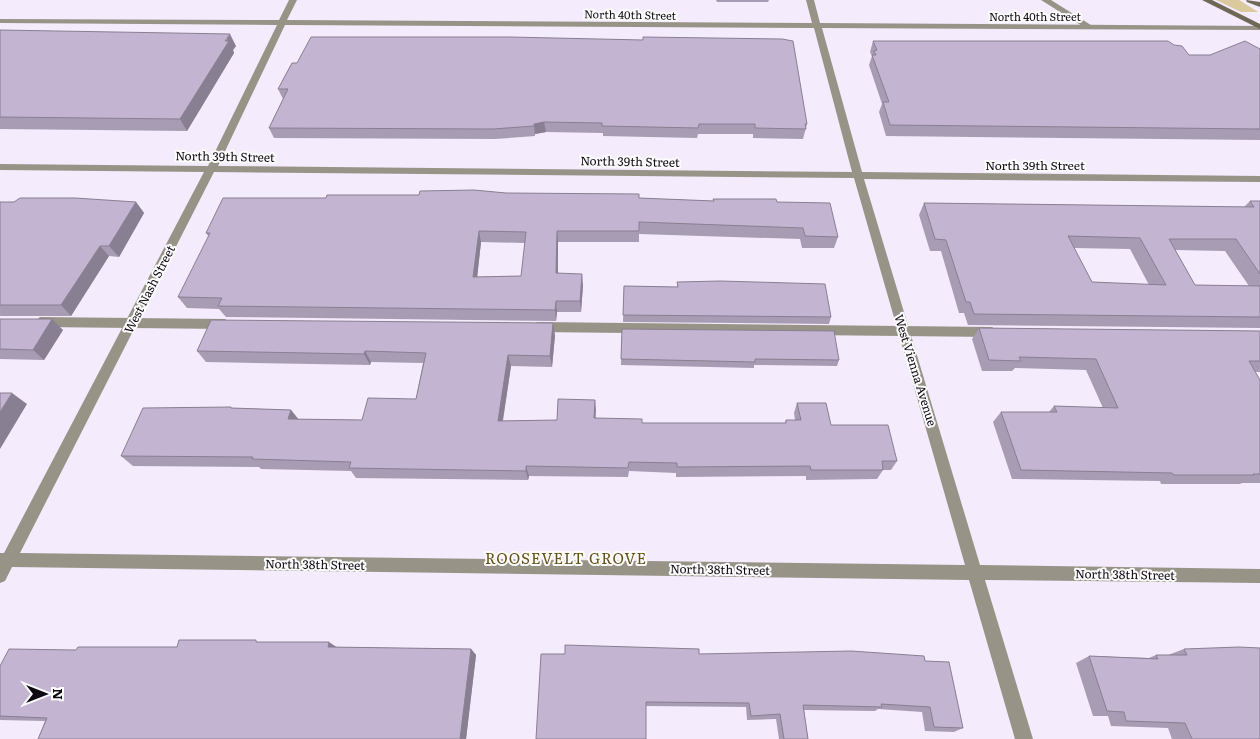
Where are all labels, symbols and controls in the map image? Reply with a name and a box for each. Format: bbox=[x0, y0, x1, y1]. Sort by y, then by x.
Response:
street label: North 40th Street bbox=[584, 5, 677, 23]
street label: North 40th Street bbox=[989, 8, 1082, 24]
street label: North 39th Street bbox=[175, 146, 275, 166]
street label: North 39th Street bbox=[580, 151, 680, 171]
street label: North 39th Street bbox=[985, 156, 1085, 174]
street label: West Nash Street bbox=[119, 242, 179, 336]
street label: West Vienna Avenue bbox=[890, 312, 942, 428]
district label: ROOSEVELT GROVE bbox=[485, 546, 647, 569]
street label: North 38th Street bbox=[265, 554, 365, 574]
street label: North 38th Street bbox=[670, 559, 770, 579]
street label: North 38th Street bbox=[1075, 564, 1175, 584]
north arrow bbox=[20, 669, 70, 719]
text: N bbox=[49, 688, 69, 700]

